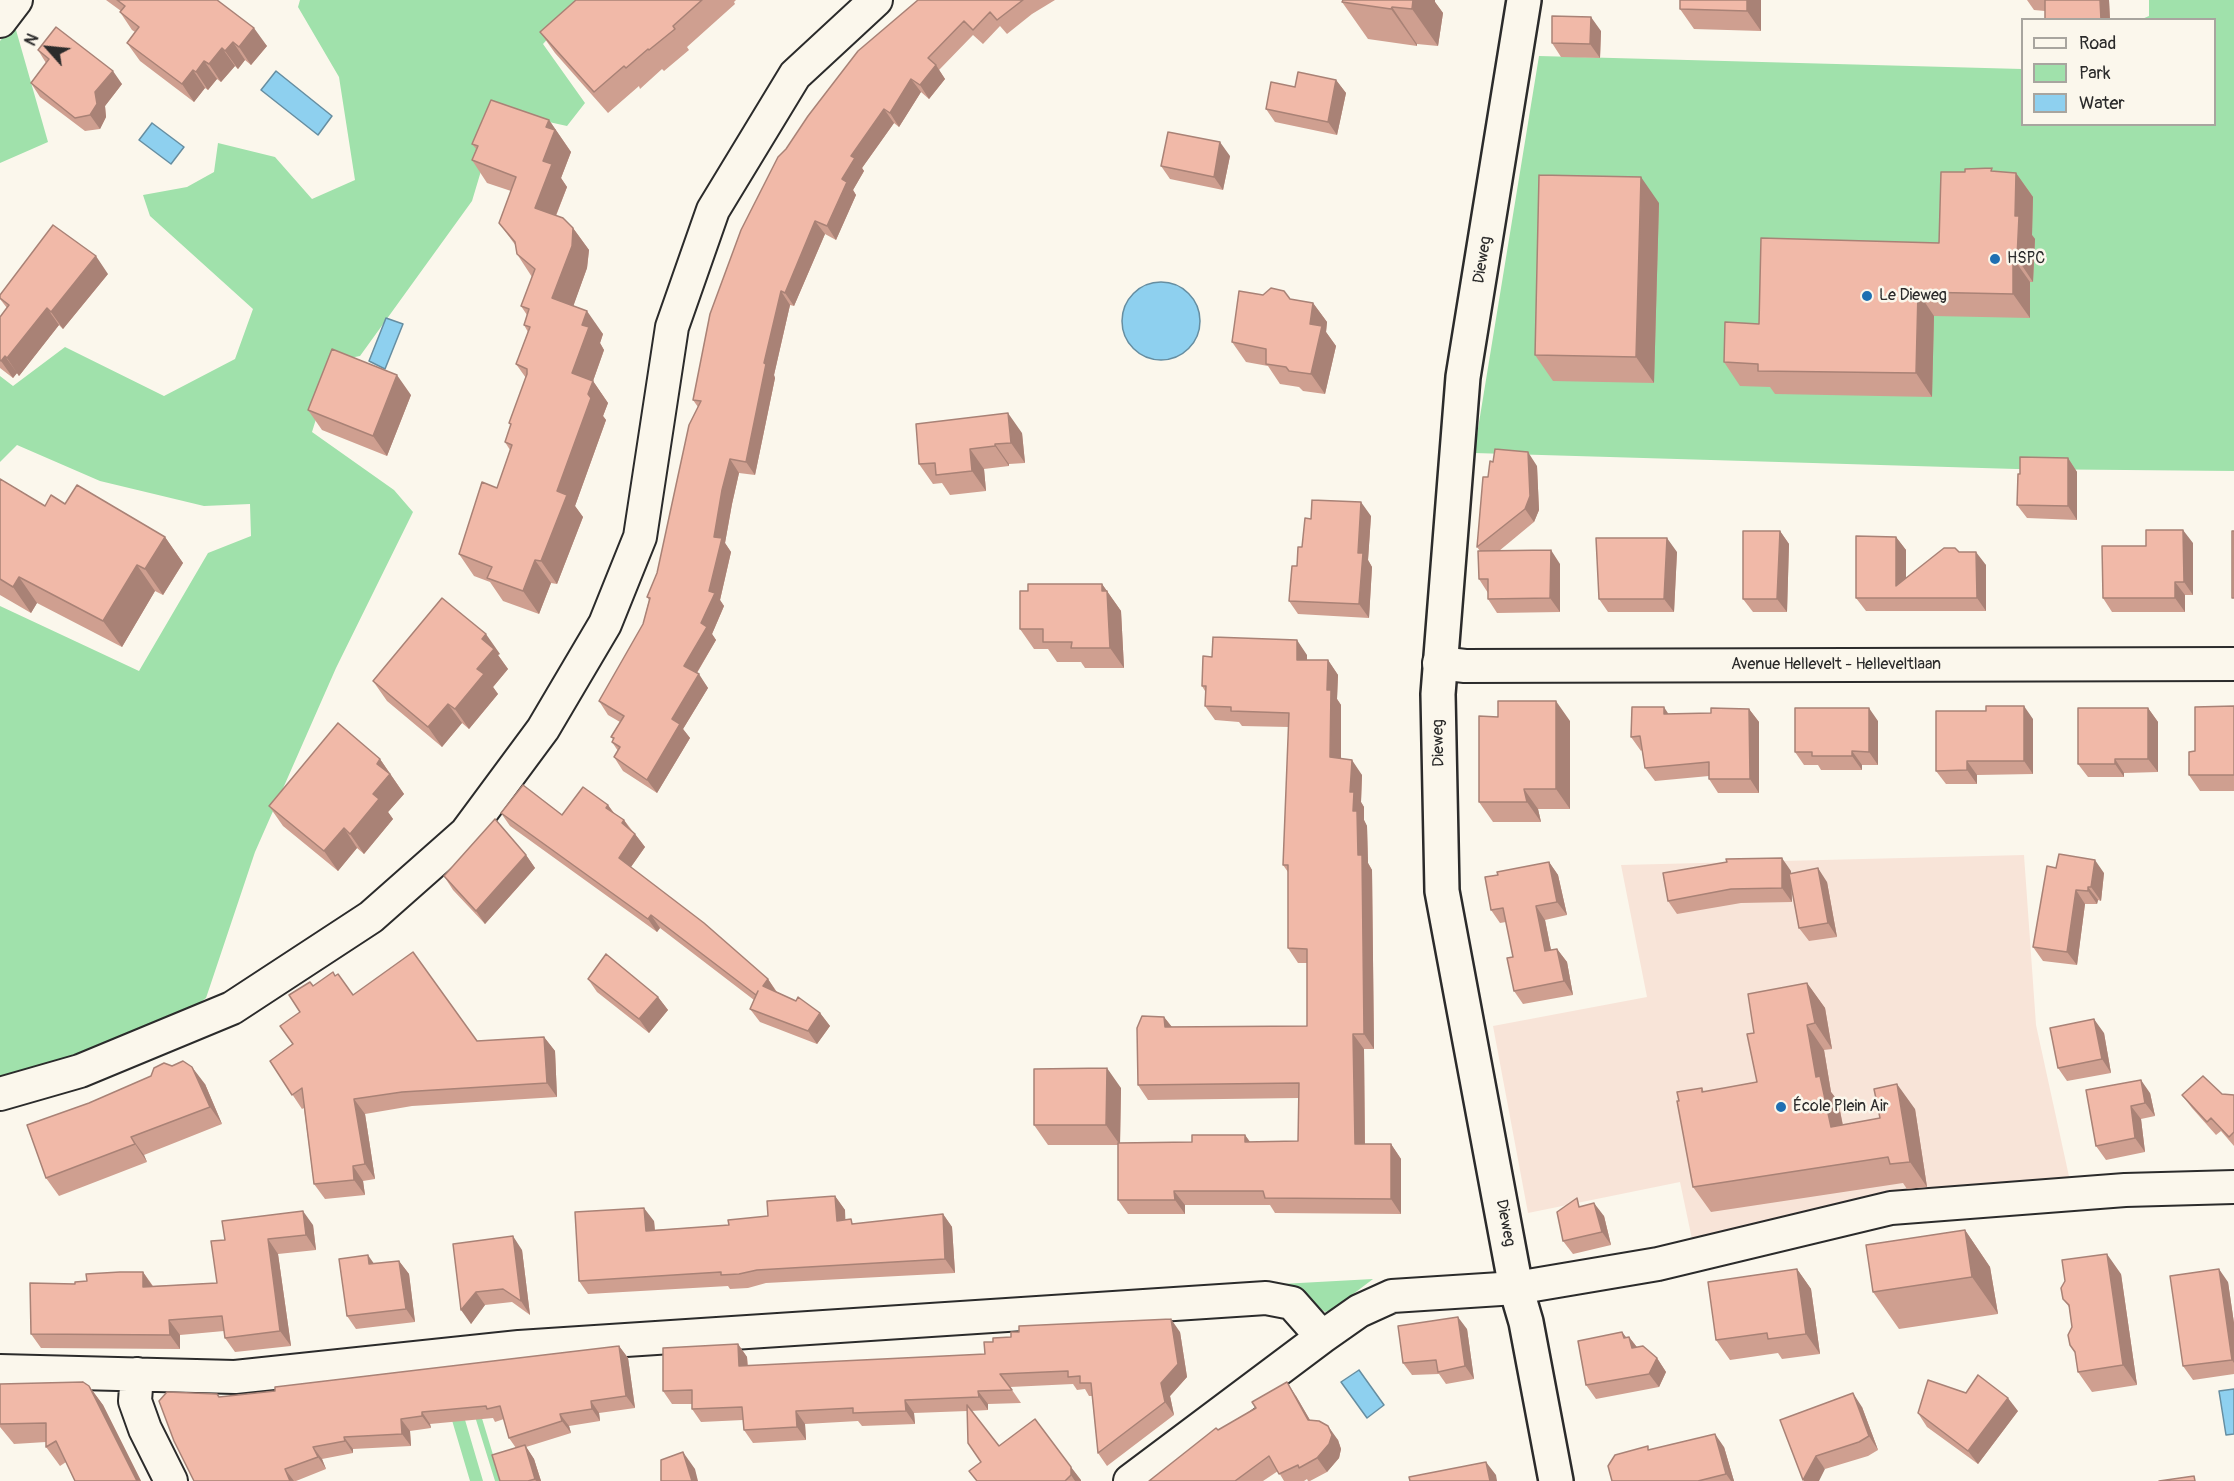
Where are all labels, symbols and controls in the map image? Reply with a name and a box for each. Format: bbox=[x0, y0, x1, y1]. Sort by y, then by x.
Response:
north arrow bbox=[18, 18, 78, 78]
legend bbox=[2021, 18, 2216, 126]
text: N bbox=[21, 30, 43, 49]
text: Road bbox=[2079, 32, 2116, 55]
text: Park bbox=[2079, 62, 2111, 85]
text: Water bbox=[2079, 92, 2125, 115]
street label: Dieweg bbox=[1470, 235, 1496, 285]
place label: HSPC bbox=[2007, 249, 2045, 269]
marker: HSPC bbox=[1988, 252, 2002, 266]
place label: Le Dieweg bbox=[1879, 286, 1947, 306]
marker: Le Dieweg bbox=[1860, 289, 1874, 303]
street label: Avenue Hellevelt - Helleveltlaan bbox=[1731, 655, 1941, 675]
street label: Dieweg bbox=[1429, 719, 1449, 767]
place label: École Plein Air bbox=[1793, 1097, 1889, 1117]
marker: École Plein Air bbox=[1774, 1100, 1788, 1114]
street label: Dieweg bbox=[1491, 1198, 1519, 1248]

